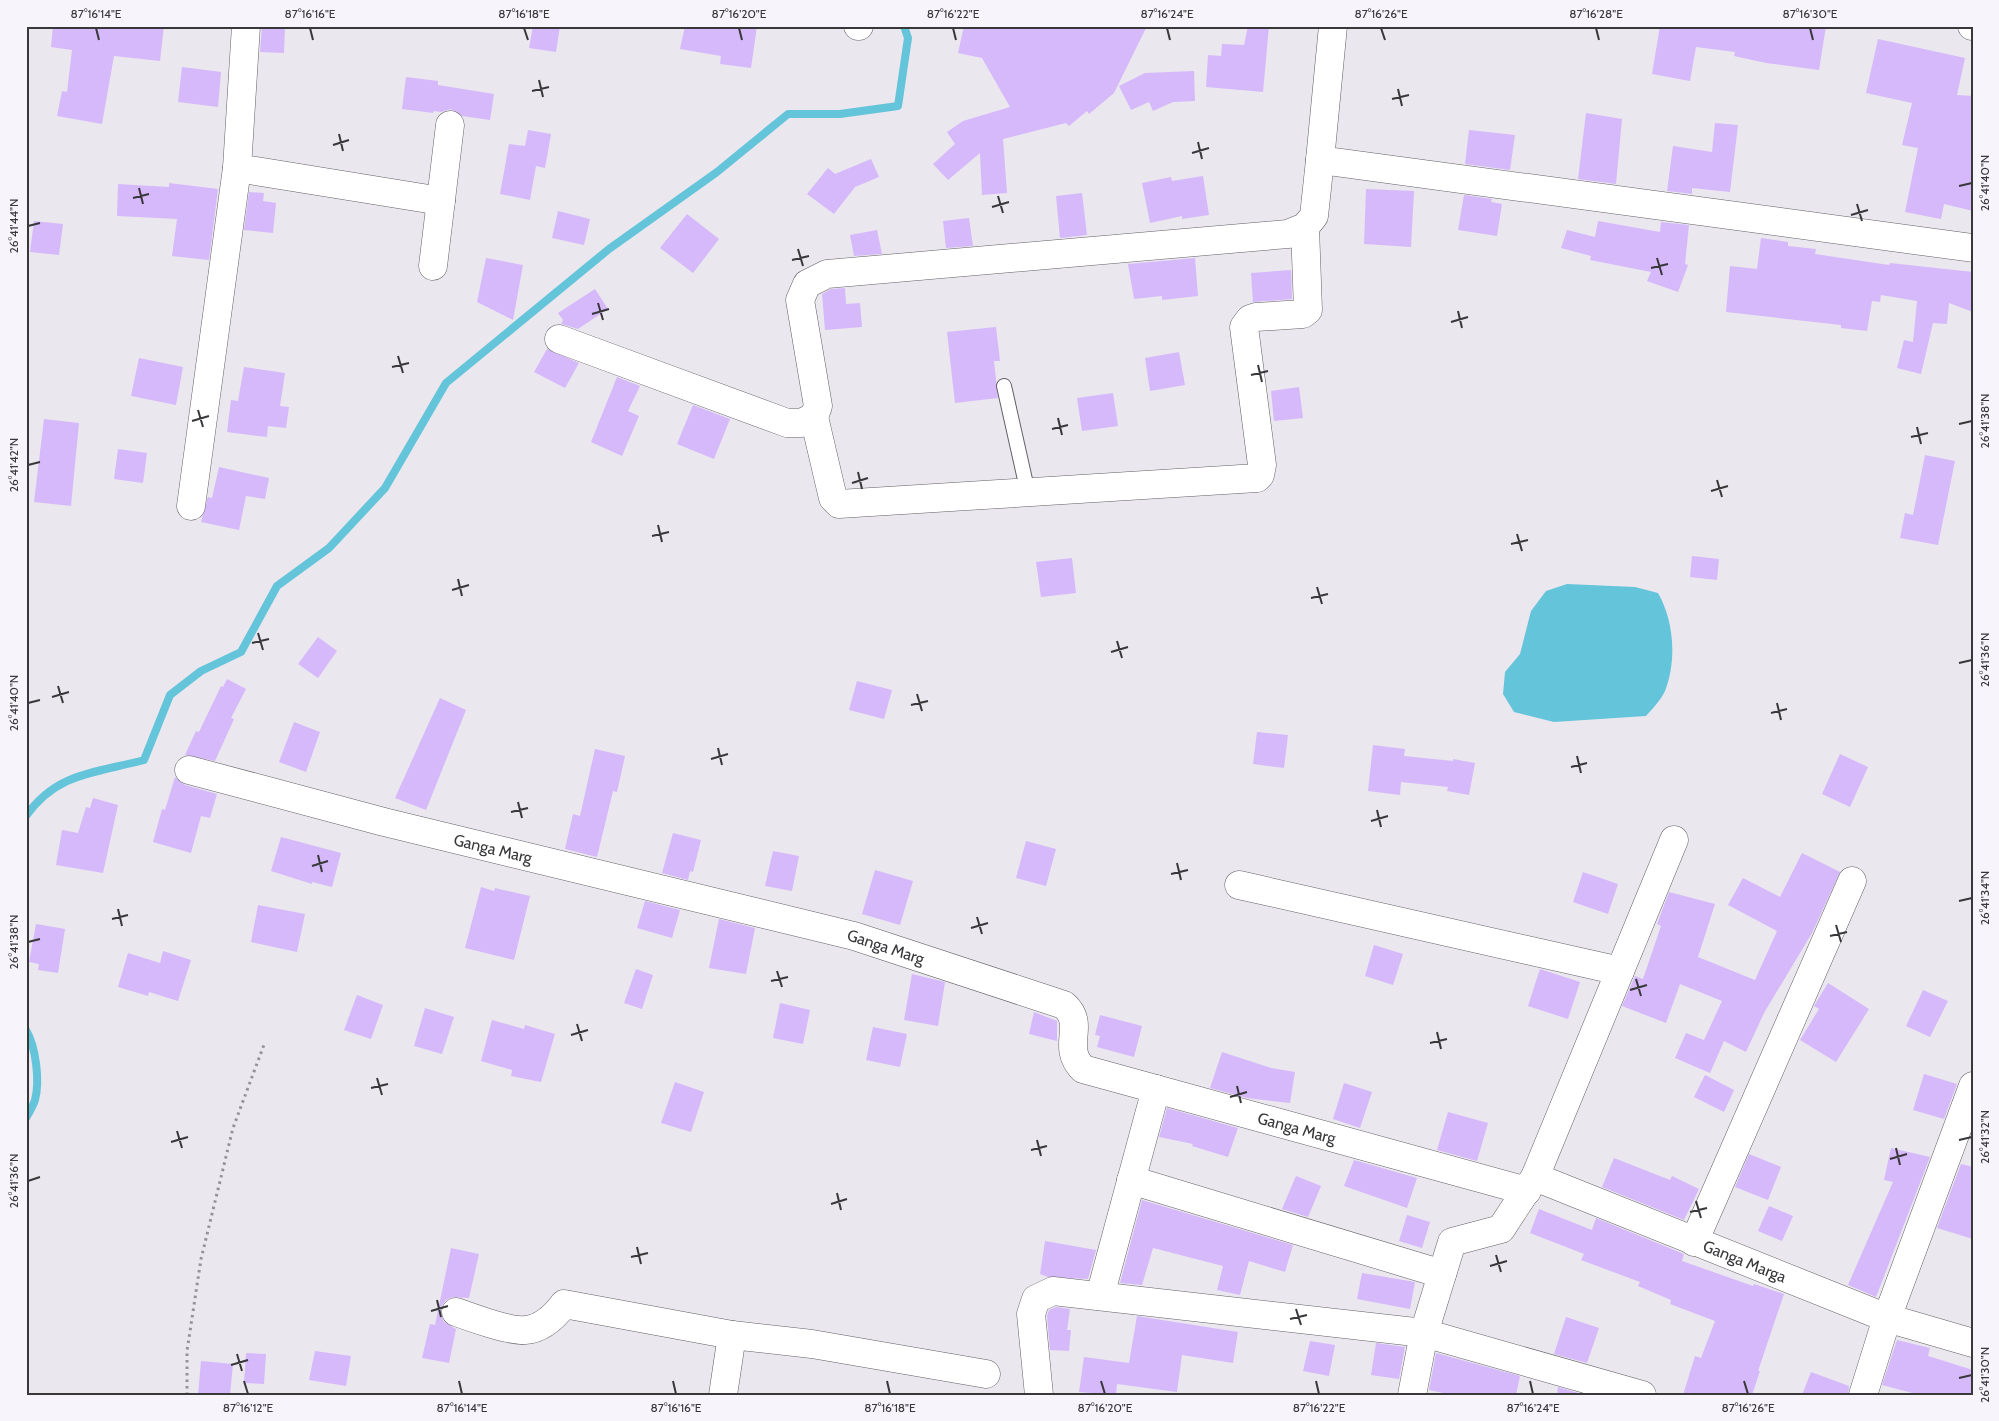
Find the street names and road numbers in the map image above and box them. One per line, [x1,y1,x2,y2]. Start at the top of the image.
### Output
street label: Ganga Marg [452,830,535,867]
street label: Ganga Marg [845,925,928,968]
street label: Ganga Marg [1256,1108,1339,1148]
street label: Ganga Marga [1700,1236,1789,1286]

